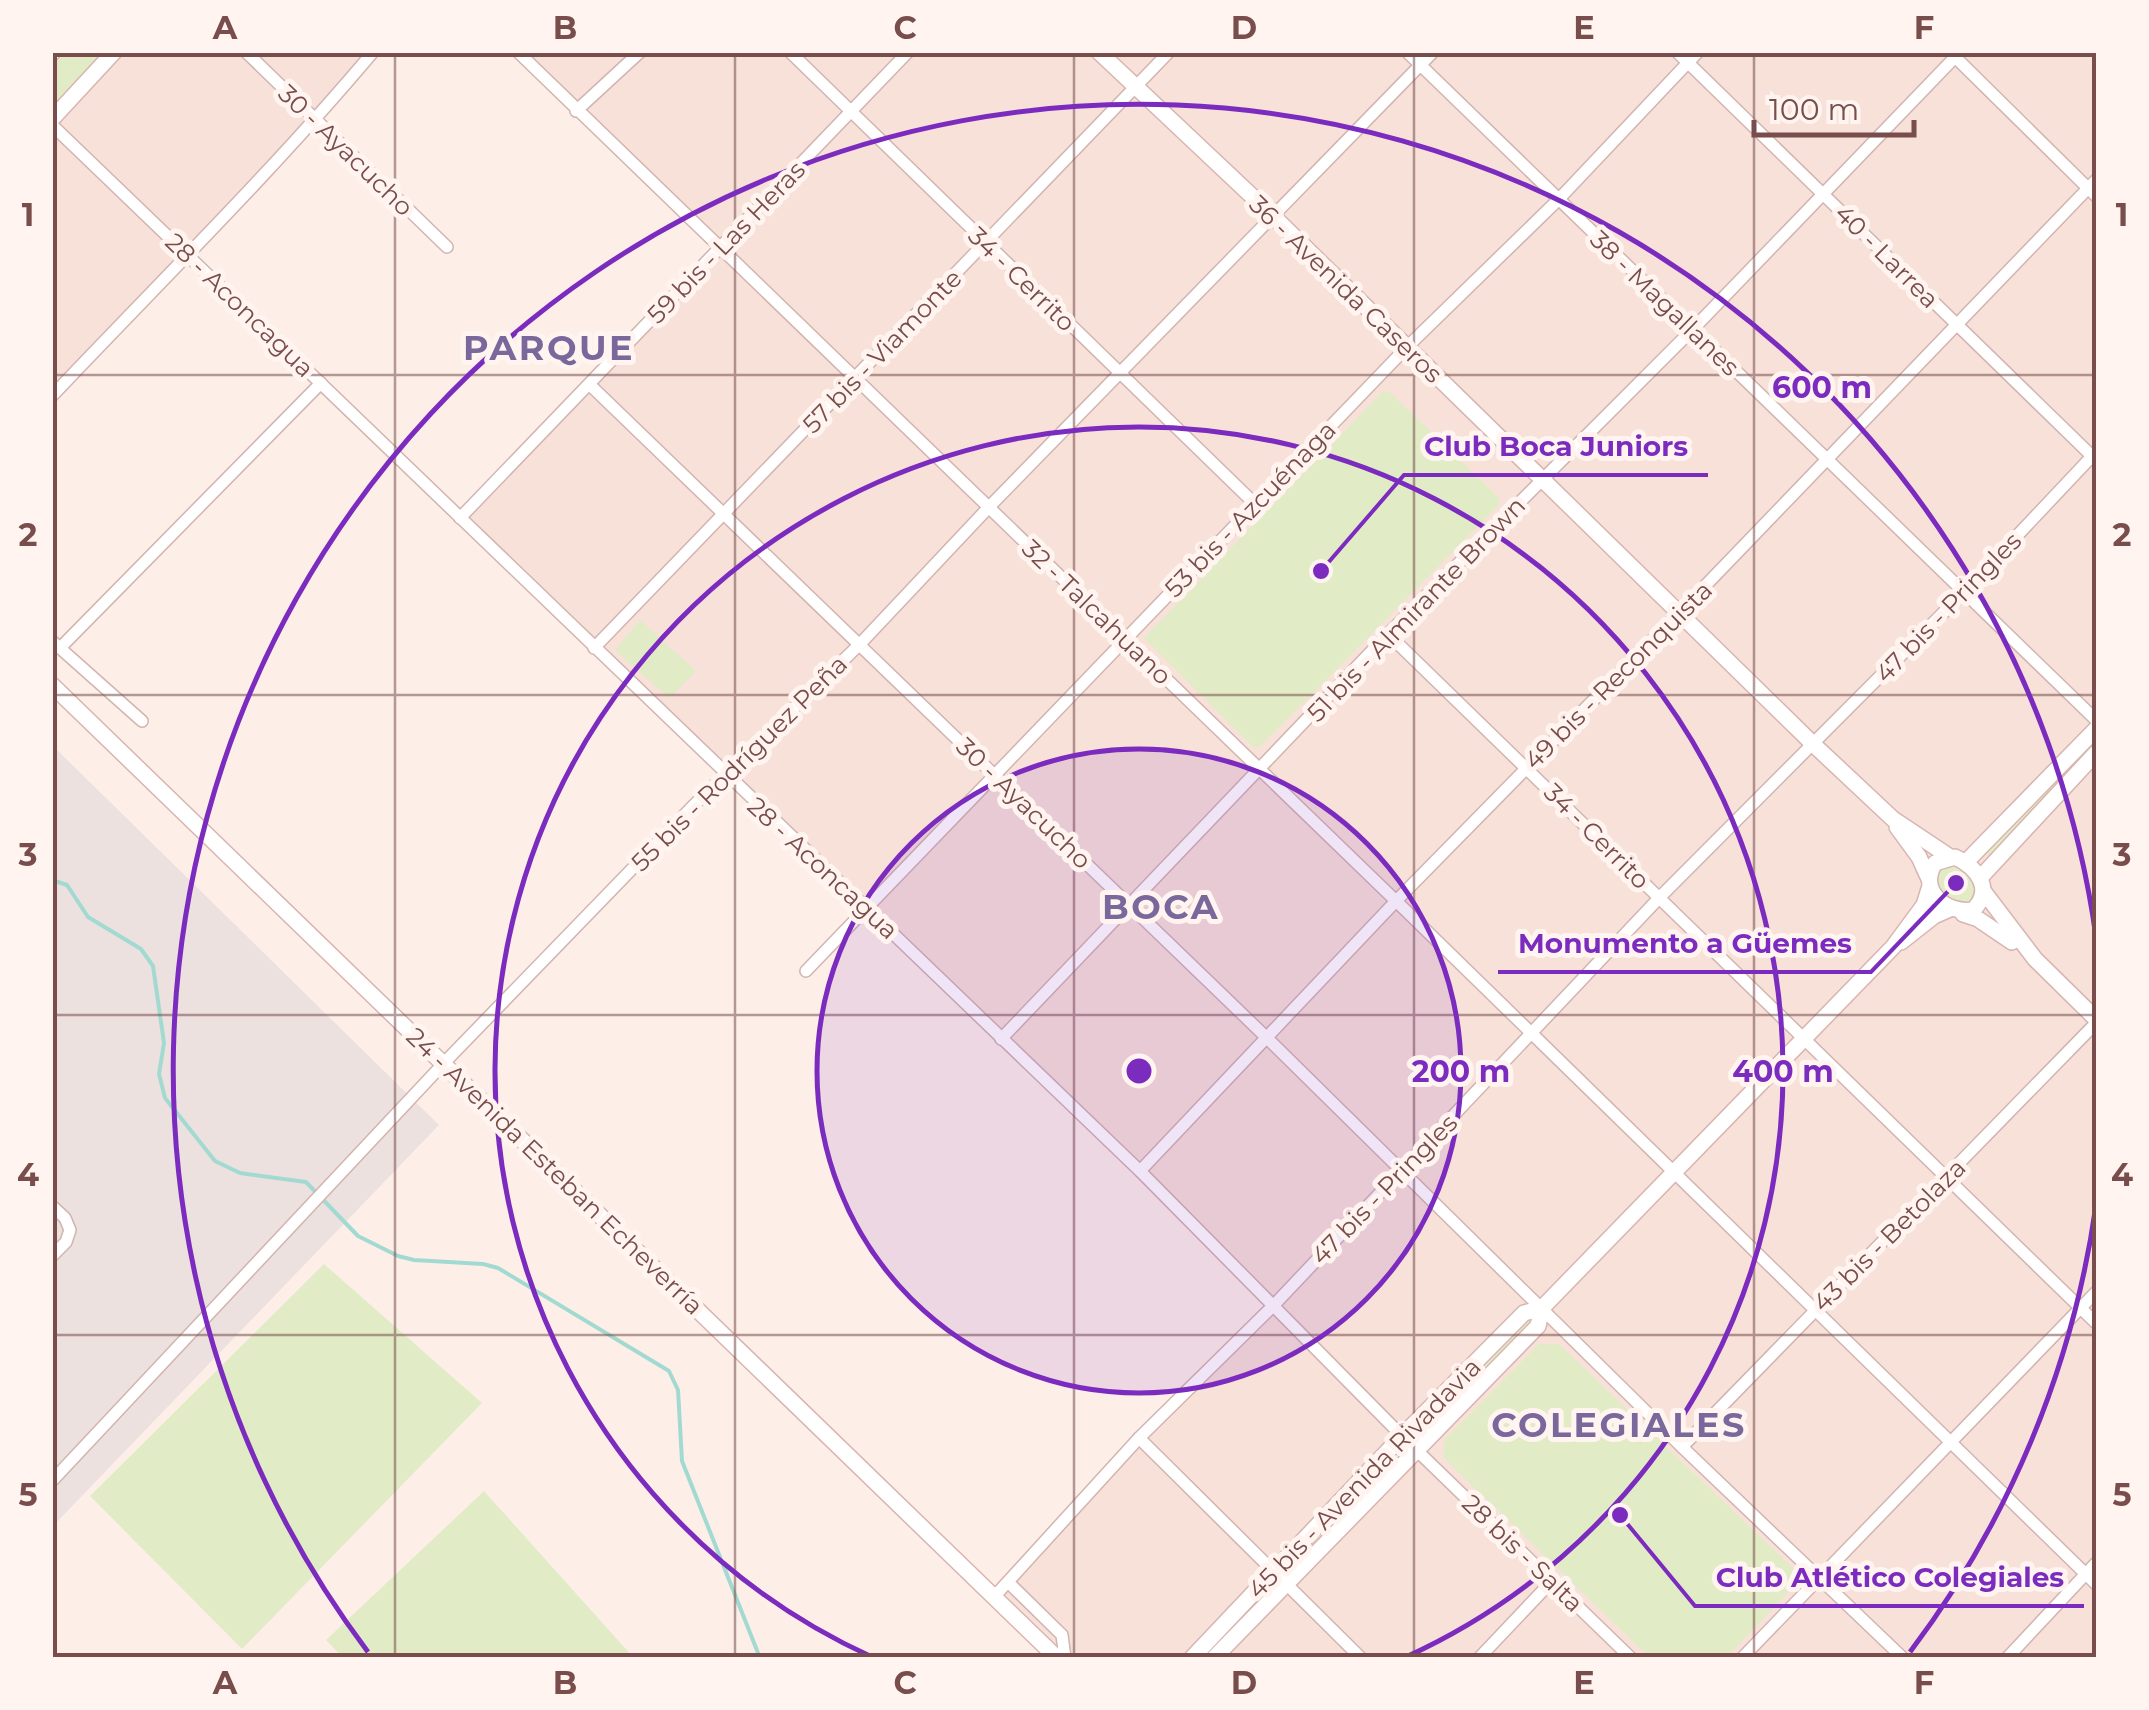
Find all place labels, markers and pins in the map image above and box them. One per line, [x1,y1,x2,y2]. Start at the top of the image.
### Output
callout: Club Boca Juniors [1404,417,1708,475]
callout: Monumento a Güemes [1498,914,1871,972]
centre of rings [1121,1053,1157,1089]
callout: Club Atlético Colegiales [1695,1548,2084,1606]

